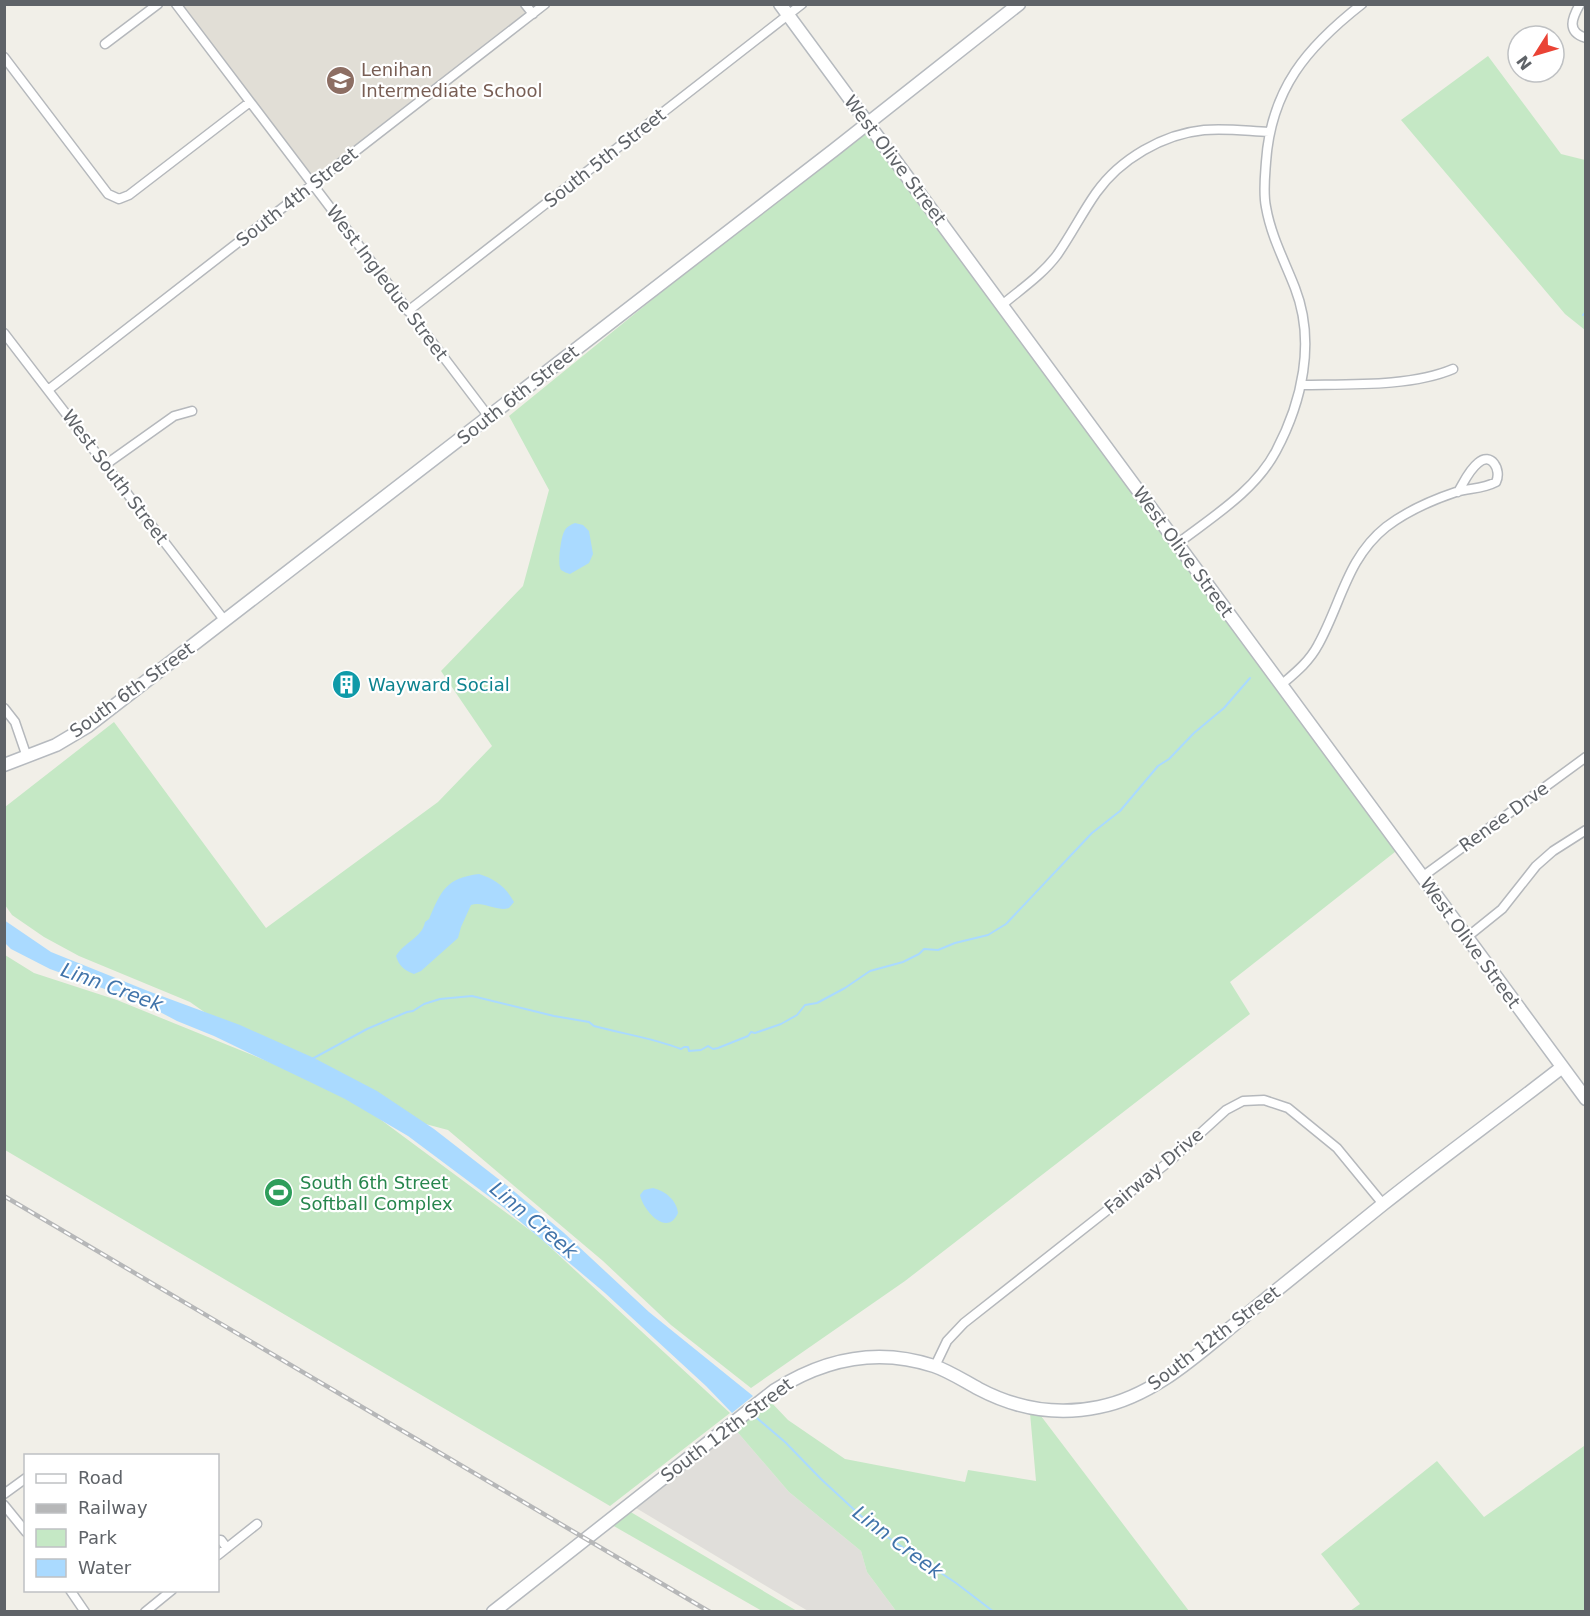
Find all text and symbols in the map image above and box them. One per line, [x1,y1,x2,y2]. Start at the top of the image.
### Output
north arrow [1506,24,1566,84]
text: N [1513,52,1536,74]
place label: Lenihan Intermediate School [361,59,543,101]
school or university icon: Lenihan Intermediate School [324,64,356,96]
street label: West Olive Street [840,91,951,228]
street label: South 5th Street [540,104,670,212]
street label: South 4th Street [232,143,362,251]
street label: West Ingledue Street [322,201,453,364]
street label: South 6th Street [453,341,583,449]
street label: West South Street [58,405,173,548]
street label: West Olive Street [1129,482,1238,621]
street label: South 6th Street [66,637,198,742]
building icon: Wayward Social [331,669,363,701]
place label: Wayward Social [368,674,510,695]
street label: Renee Drve [1455,777,1552,856]
street label: West Olive Street [1416,873,1525,1012]
water label: Linn Creek [58,957,168,1017]
street label: Fairway Drive [1100,1123,1207,1218]
place label: South 6th Street Softball Complex [300,1172,453,1214]
water label: Linn Creek [485,1176,584,1264]
sports icon: South 6th Street Softball Complex [263,1177,295,1209]
street label: South 12th Street [1144,1281,1284,1394]
street label: South 12th Street [657,1373,797,1486]
legend [24,1454,219,1592]
text: Road [78,1467,123,1488]
text: Railway [78,1497,148,1518]
water label: Linn Creek [848,1500,949,1585]
text: Park [78,1527,117,1548]
text: Water [78,1557,132,1578]

